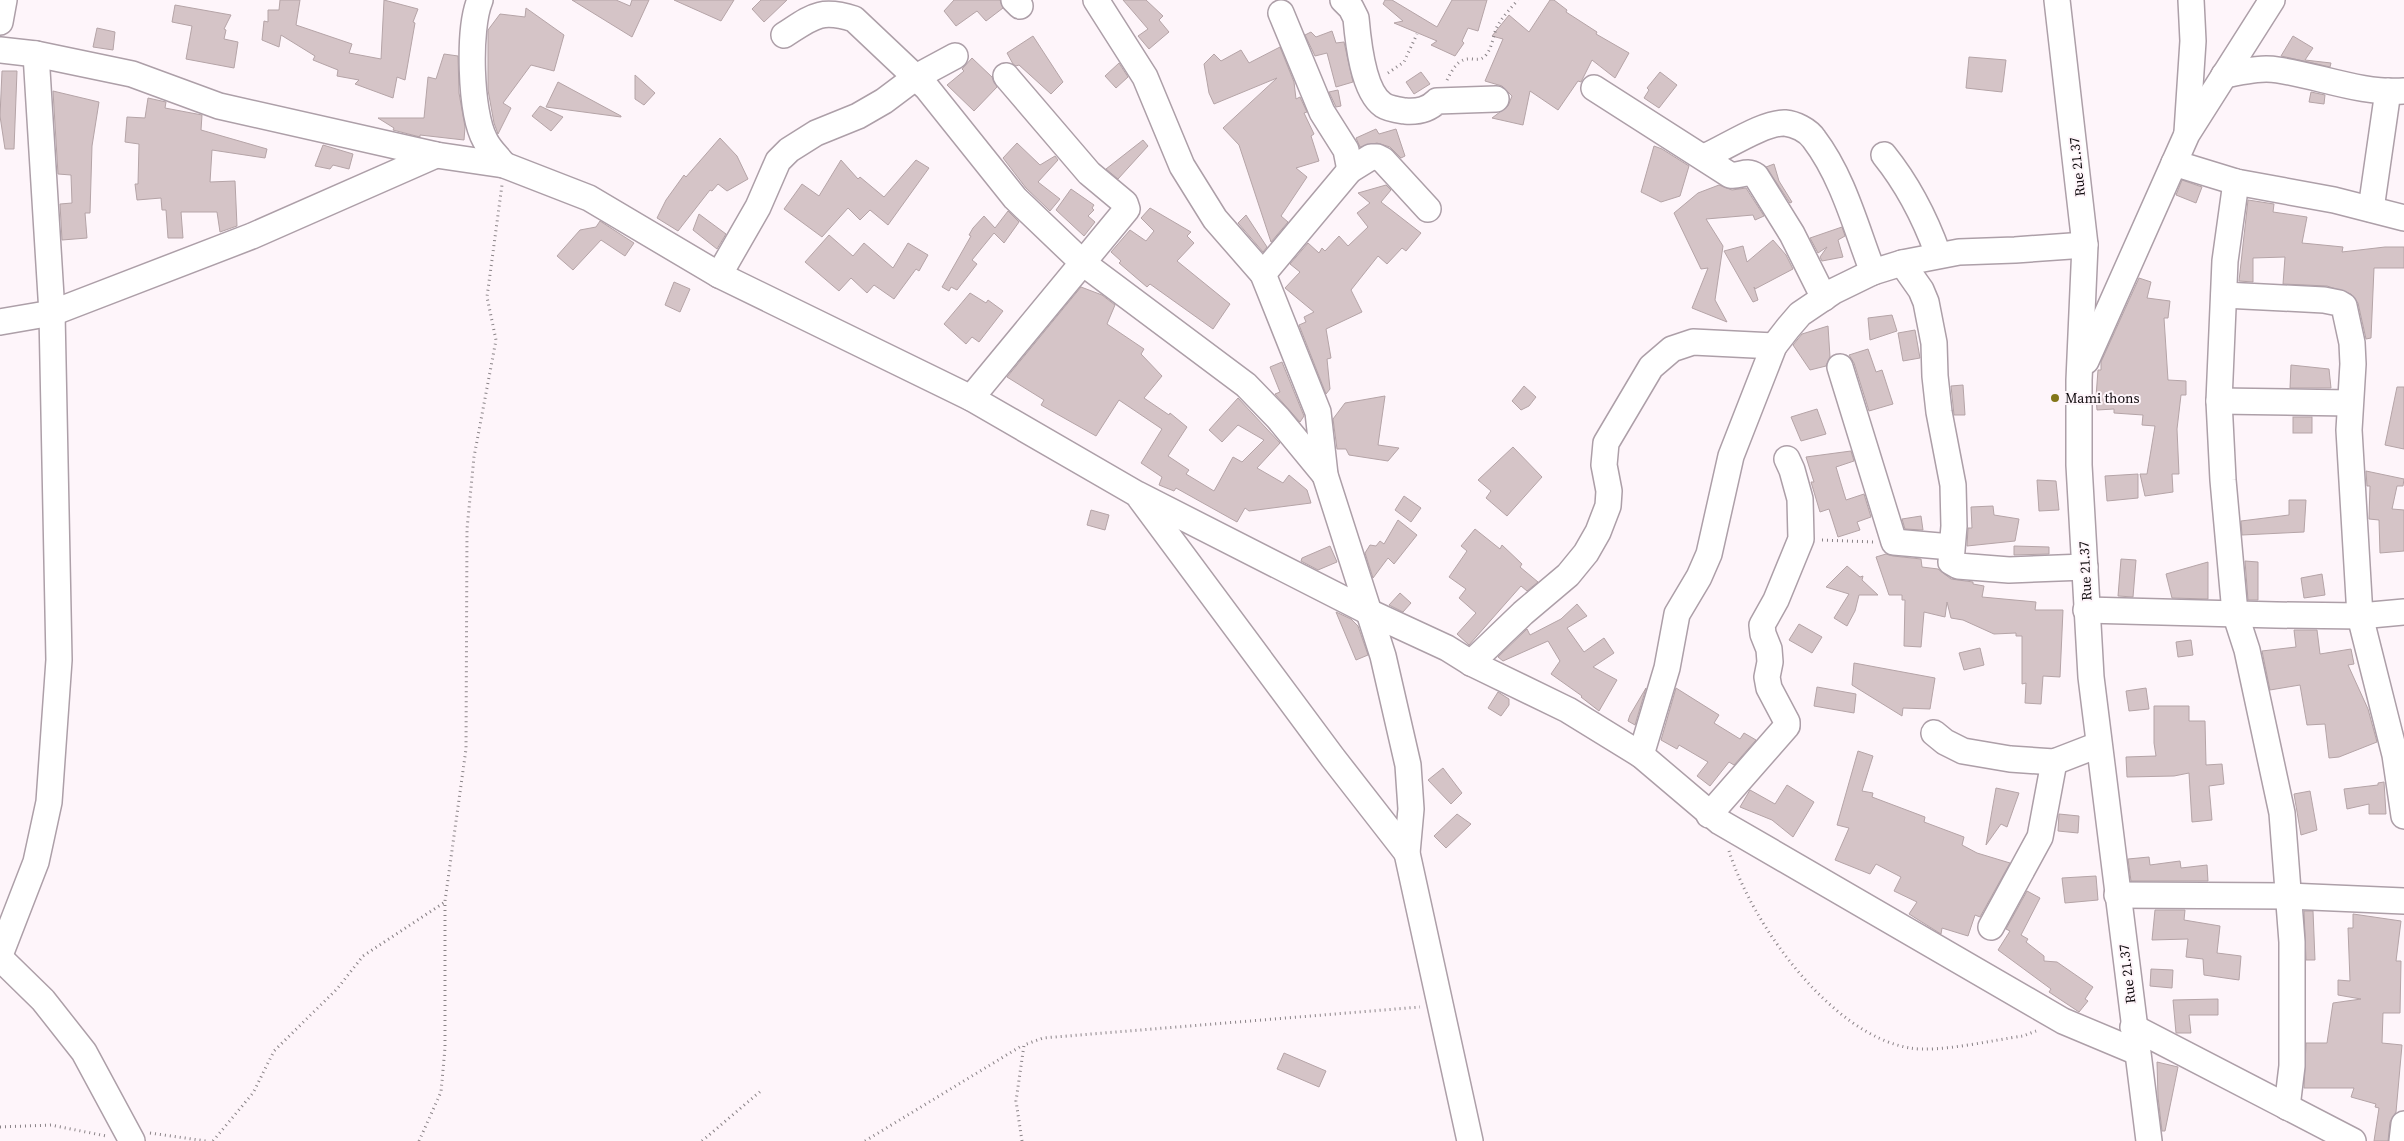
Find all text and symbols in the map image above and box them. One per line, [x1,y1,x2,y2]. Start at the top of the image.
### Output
street label: Rue 21.37 [2064,136,2090,198]
place label: Mami thons [2065,388,2140,408]
marker: Mami thons [2049,392,2061,404]
street label: Rue 21.37 [2073,541,2097,601]
street label: Rue 21.37 [2113,943,2141,1005]

